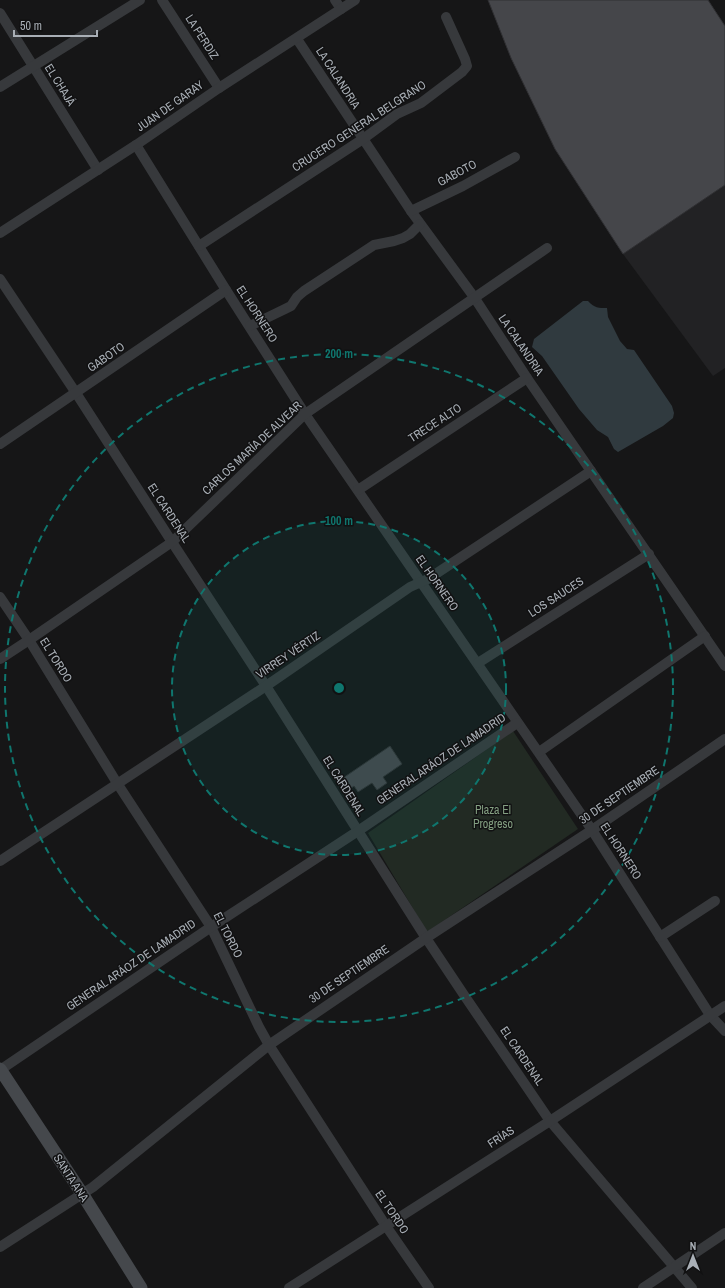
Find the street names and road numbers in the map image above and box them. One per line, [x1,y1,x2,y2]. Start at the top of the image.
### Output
street label: LA PERDIZ [182,12,222,62]
street label: LA CALANDRIA [312,44,364,112]
street label: EL CHAJÁ [41,61,79,109]
street label: CRUCERO GENERAL BELGRANO [289,76,429,175]
street label: JUAN DE GARAY [133,77,207,135]
street label: GABOTO [435,156,480,190]
street label: EL HORNERO [233,283,282,346]
street label: LA CALANDRIA [495,311,548,379]
street label: GABOTO [84,338,128,376]
street label: CARLOS MARÍA DE ALVEAR [199,398,305,498]
street label: TRECE ALTO [405,400,465,446]
street label: EL CARDENAL [144,480,195,546]
street label: EL HORNERO [412,552,462,614]
street label: LOS SAUCES [525,573,587,621]
street label: VIRREY VÉRTIZ [253,628,323,682]
street label: EL TORDO [36,635,76,686]
street label: GENERAL ARÁOZ DE LAMADRID [373,710,509,808]
street label: EL CARDENAL [319,753,369,820]
street label: 30 DE SEPTIEMBRE [576,762,662,828]
street label: EL HORNERO [597,820,646,883]
street label: EL TORDO [210,909,247,961]
street label: GENERAL ARÁOZ DE LAMADRID [63,916,199,1014]
street label: 30 DE SEPTIEMBRE [306,941,392,1007]
street label: EL CARDENAL [496,1023,548,1089]
street label: FRÍAS [484,1122,518,1152]
street label: SANTA ANA [50,1151,93,1205]
street label: EL TORDO [371,1187,413,1237]

